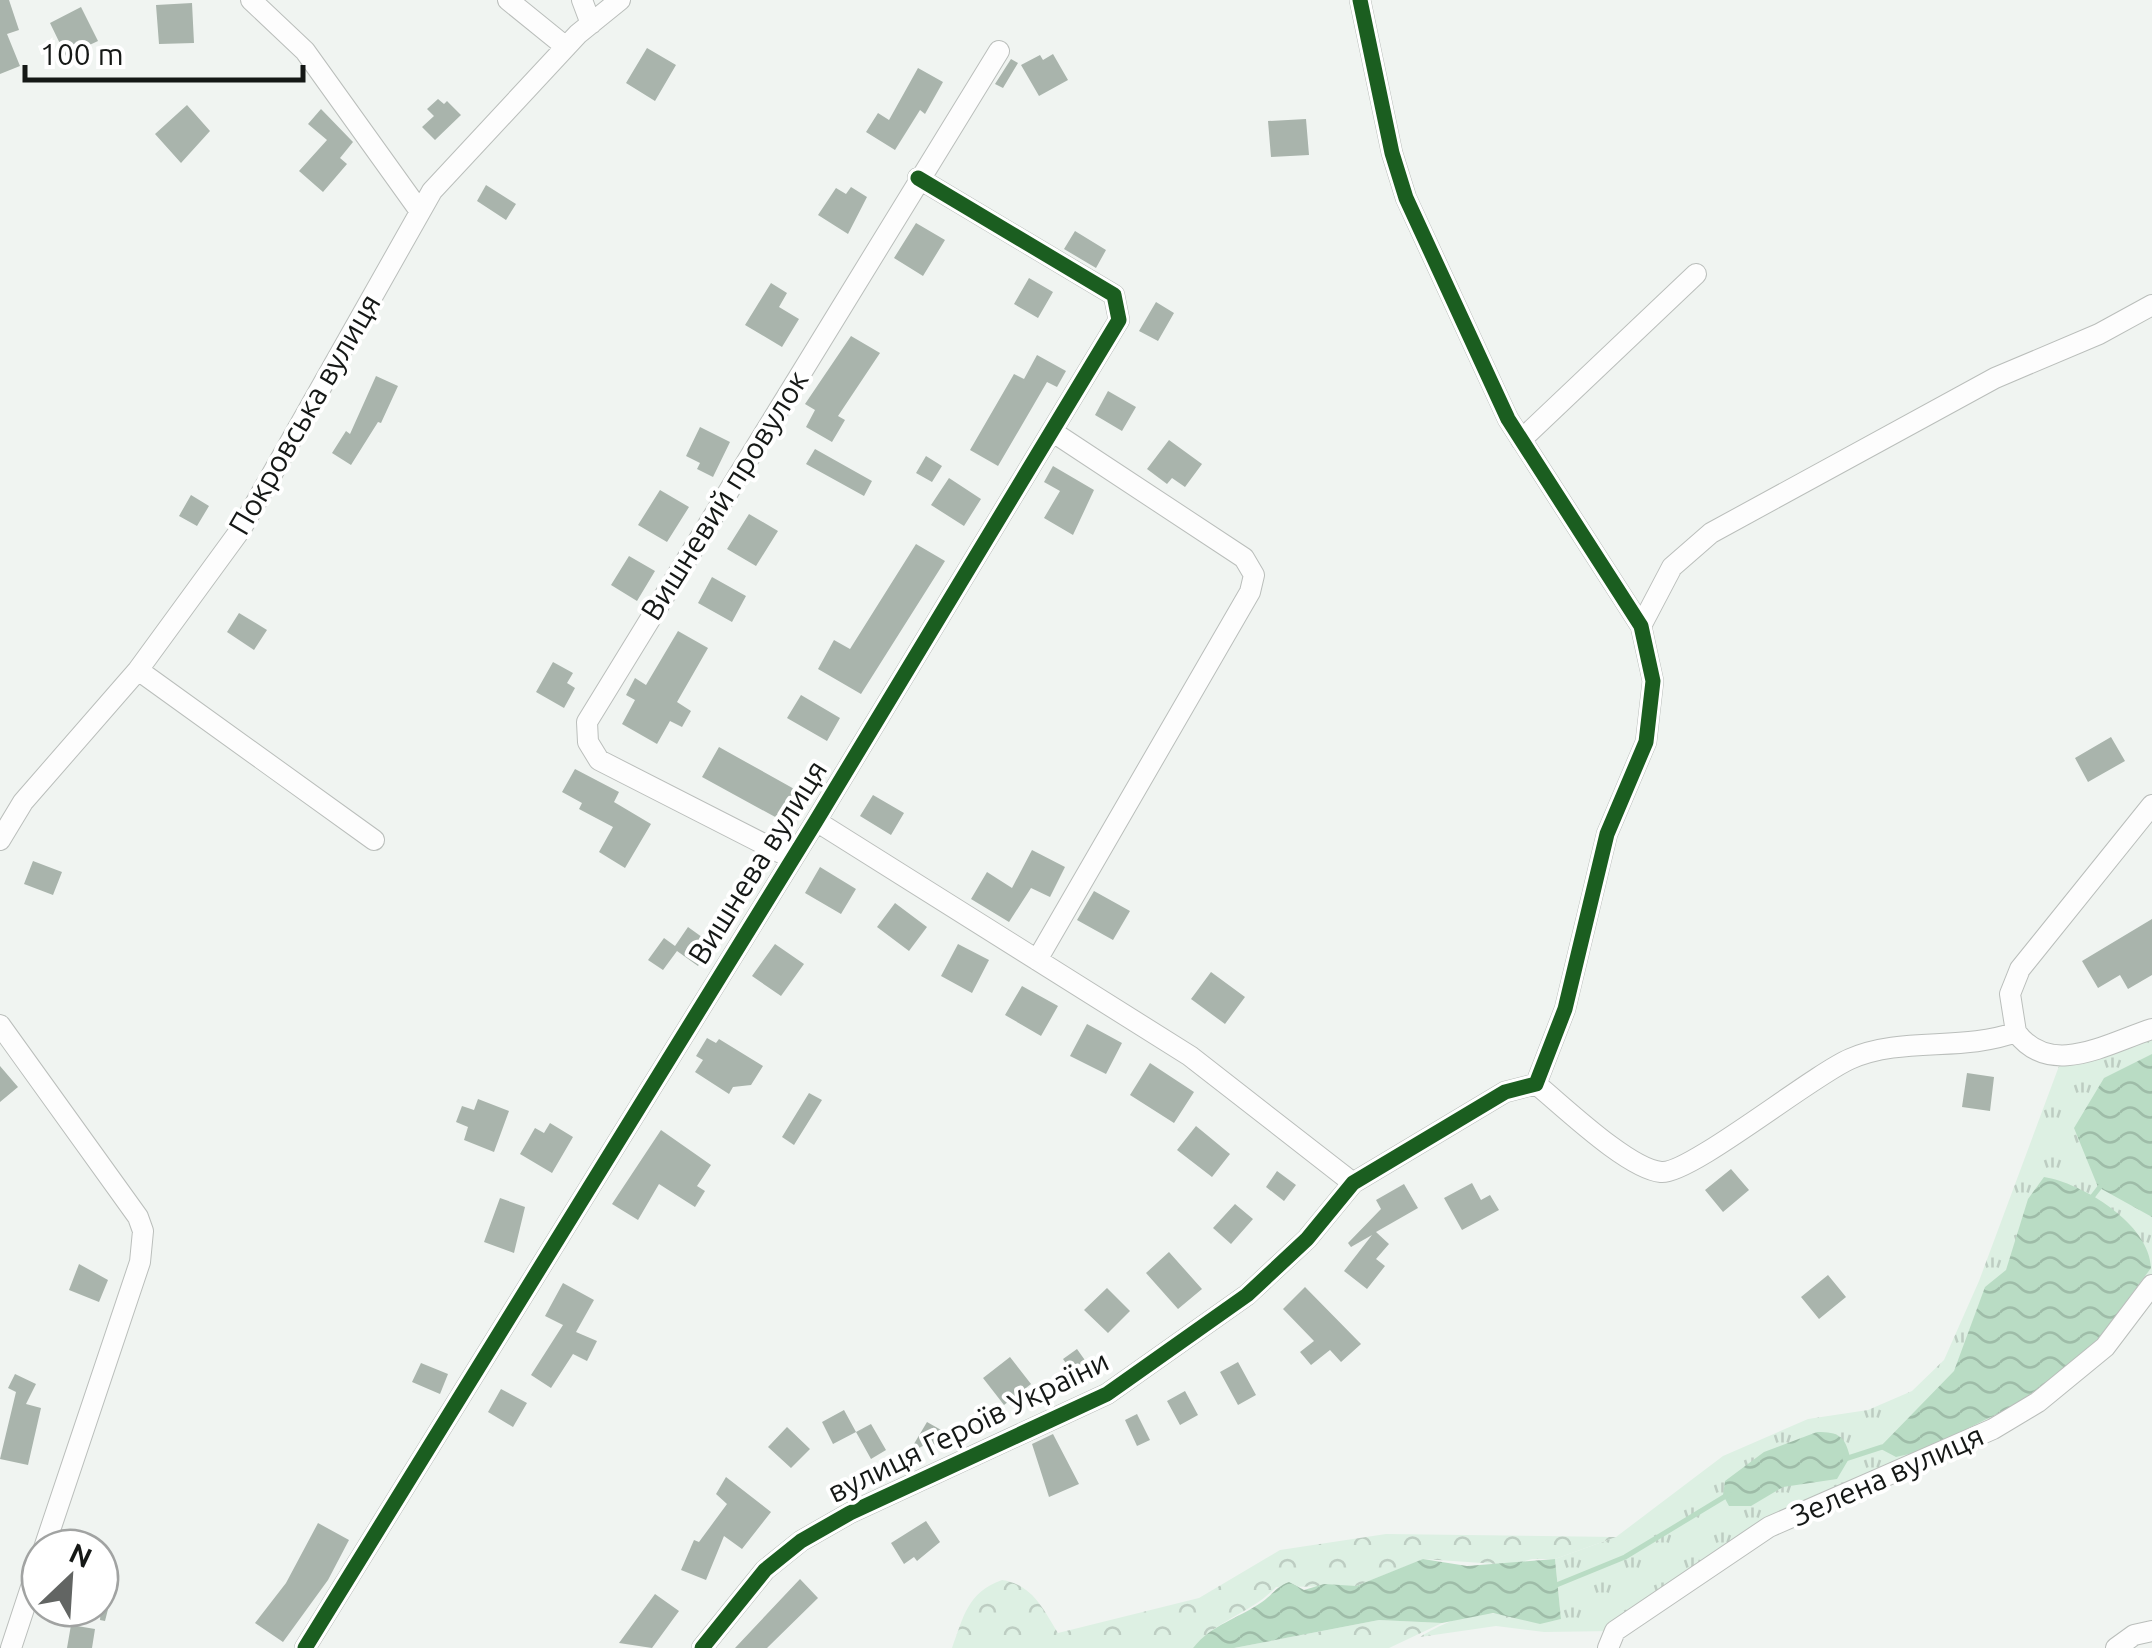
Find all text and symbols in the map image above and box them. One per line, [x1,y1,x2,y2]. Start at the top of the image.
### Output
scale bar [25,20,302,82]
text: 100 m [40,37,124,71]
street label: Покровська вулиця [221,288,387,540]
street label: Вишневий провулок [633,364,815,626]
street label: Вишнева вулиця [681,754,833,970]
street label: вулиця Героїв України [822,1343,1114,1509]
street label: Зелена вулиця [1786,1417,1988,1533]
north arrow [20,1528,120,1628]
text: N [65,1536,97,1573]

